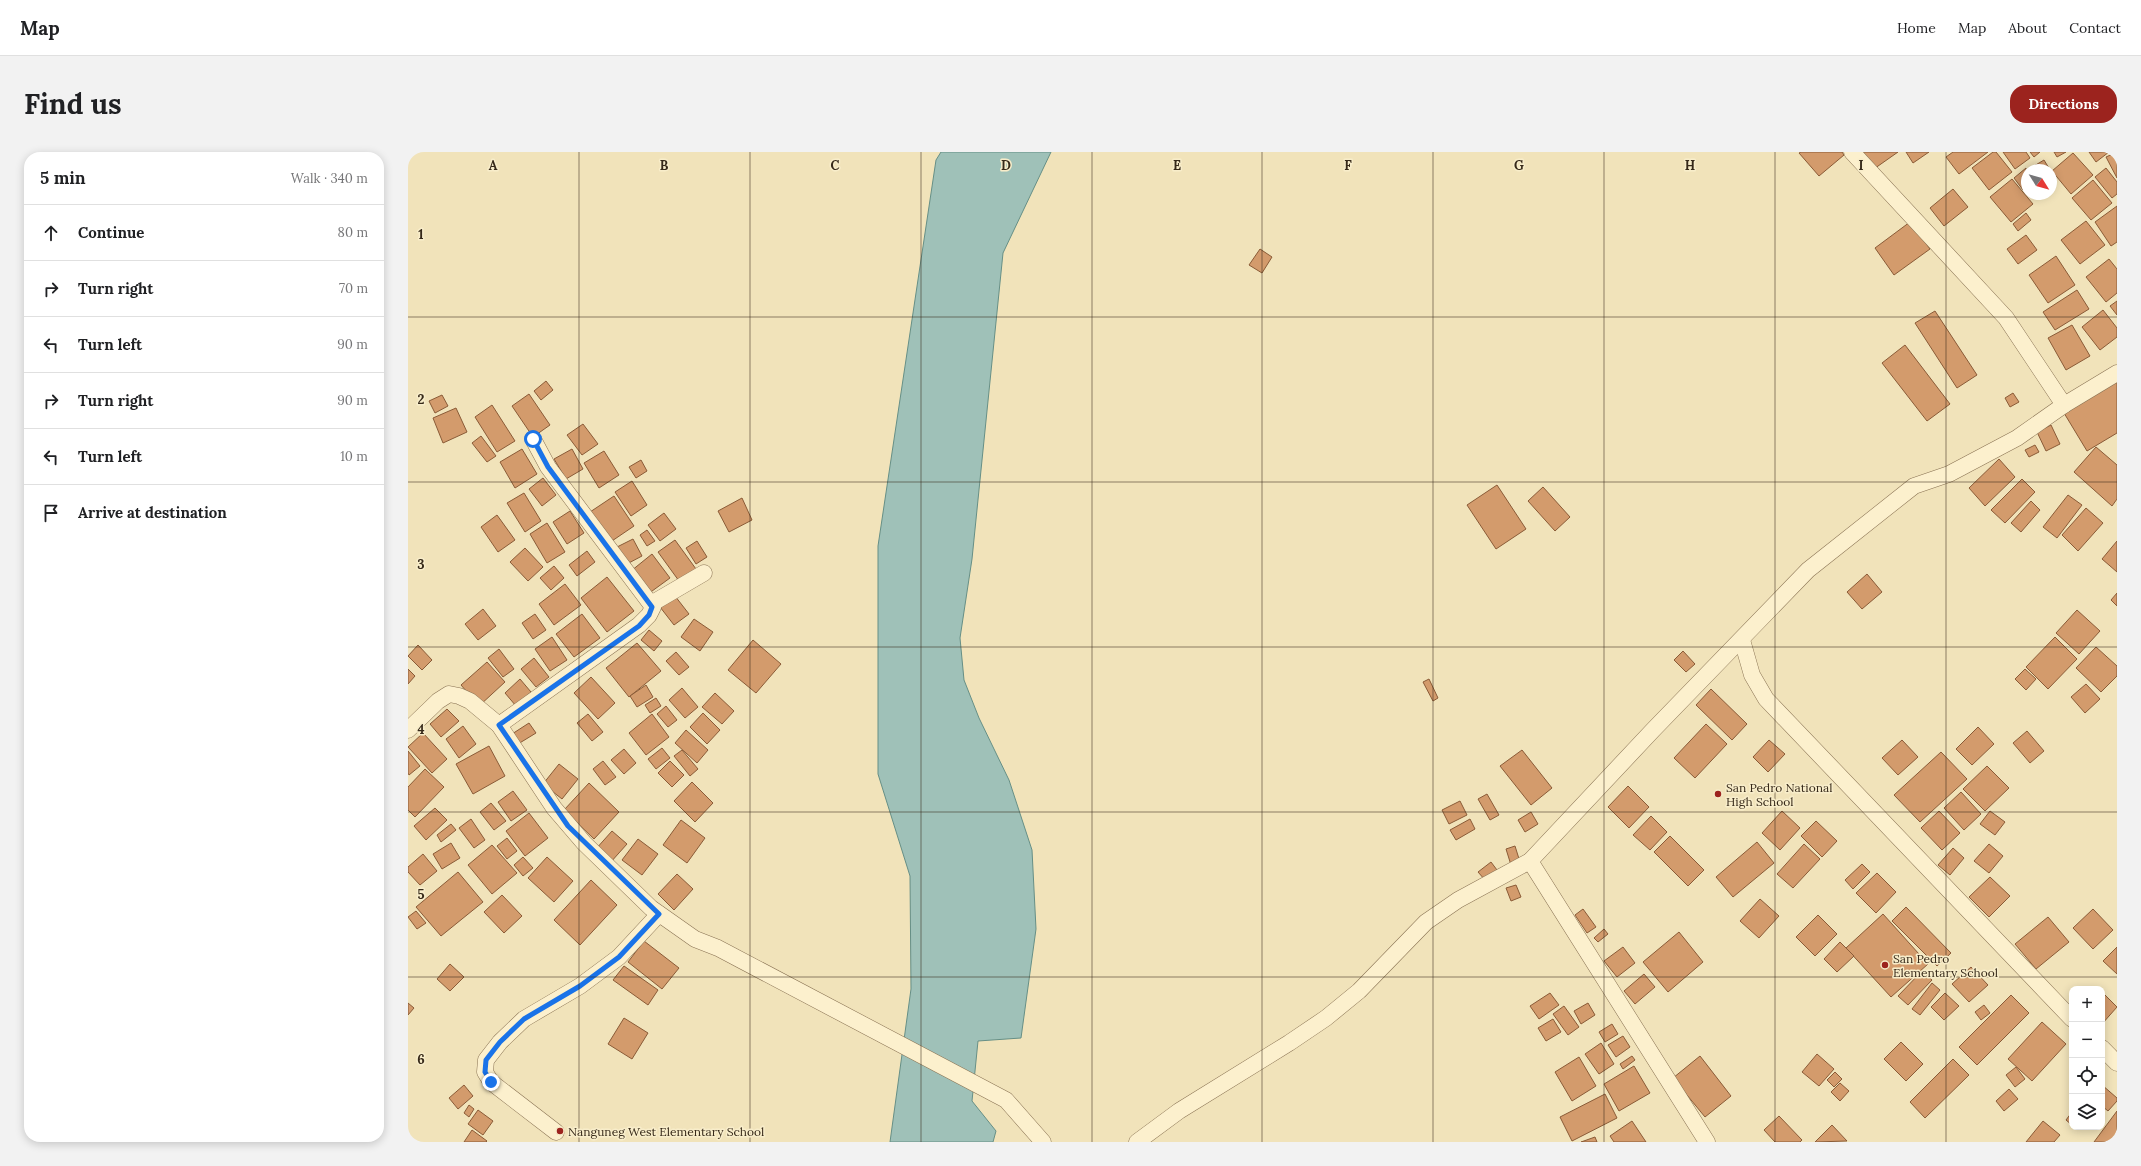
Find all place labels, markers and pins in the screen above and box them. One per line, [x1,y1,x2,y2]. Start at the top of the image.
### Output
place label: San Pedro National High School [1726,780,1832,809]
marker: San Pedro National High School [1713,789,1723,799]
place label: San Pedro Elementary School [1893,951,1998,980]
marker: San Pedro Elementary School [1880,960,1890,970]
place label: Nanguneg West Elementary School [568,1124,764,1139]
marker: Nanguneg West Elementary School [555,1126,565,1136]

